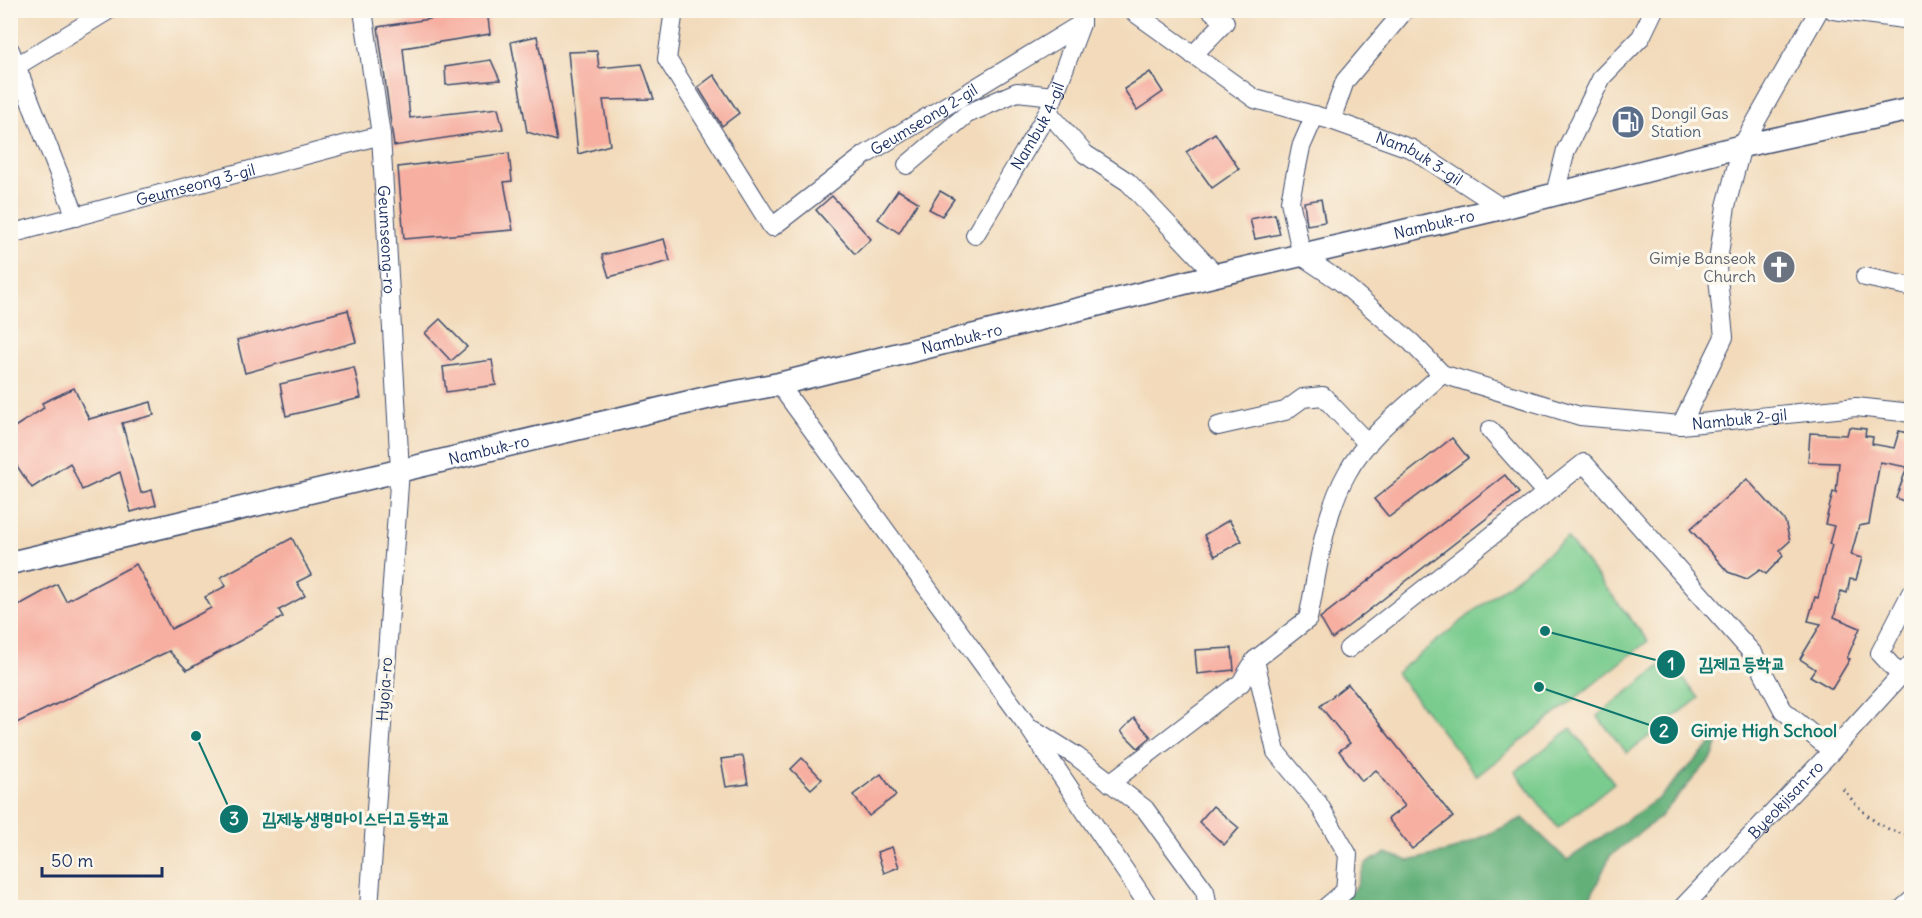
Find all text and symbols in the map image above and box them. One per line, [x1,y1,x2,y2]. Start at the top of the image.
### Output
street label: Geumseong 2-gil [867,79,981,159]
street label: Nambuk 4-gil [1006,79,1068,173]
place label: Dongil Gas Station [1651,103,1728,141]
fuel station icon: Dongil Gas Station [1610,104,1646,140]
street label: Nambuk 3-gil [1373,127,1467,190]
street label: Geumseong 3-gil [134,159,257,210]
street label: Geumseong-ro [374,185,400,294]
street label: Nambuk-ro [1392,205,1476,243]
place label: Gimje Banseok Church [1649,248,1756,286]
church icon: Gimje Banseok Church [1761,249,1797,285]
street label: Nambuk-ro [919,319,1004,358]
street label: Nambuk 2-gil [1691,404,1788,434]
street label: Nambuk-ro [446,430,531,469]
callout: 김제고등학교 [1656,646,1797,682]
text: 1 [1667,652,1675,675]
text: 김제고등학교 [1699,652,1785,675]
street label: Hyoja-ro [372,656,396,722]
callout: Gimje High School [1649,712,1849,748]
text: 2 [1659,719,1669,742]
text: Gimje High School [1691,719,1837,742]
street label: Byeokjisan-ro [1744,756,1827,843]
callout: 김제농생명마이스터고등학교 [219,801,462,837]
text: 3 [229,807,239,830]
text: 김제농생명마이스터고등학교 [262,807,450,830]
scale bar [42,840,162,878]
text: 50 m [51,849,93,872]

